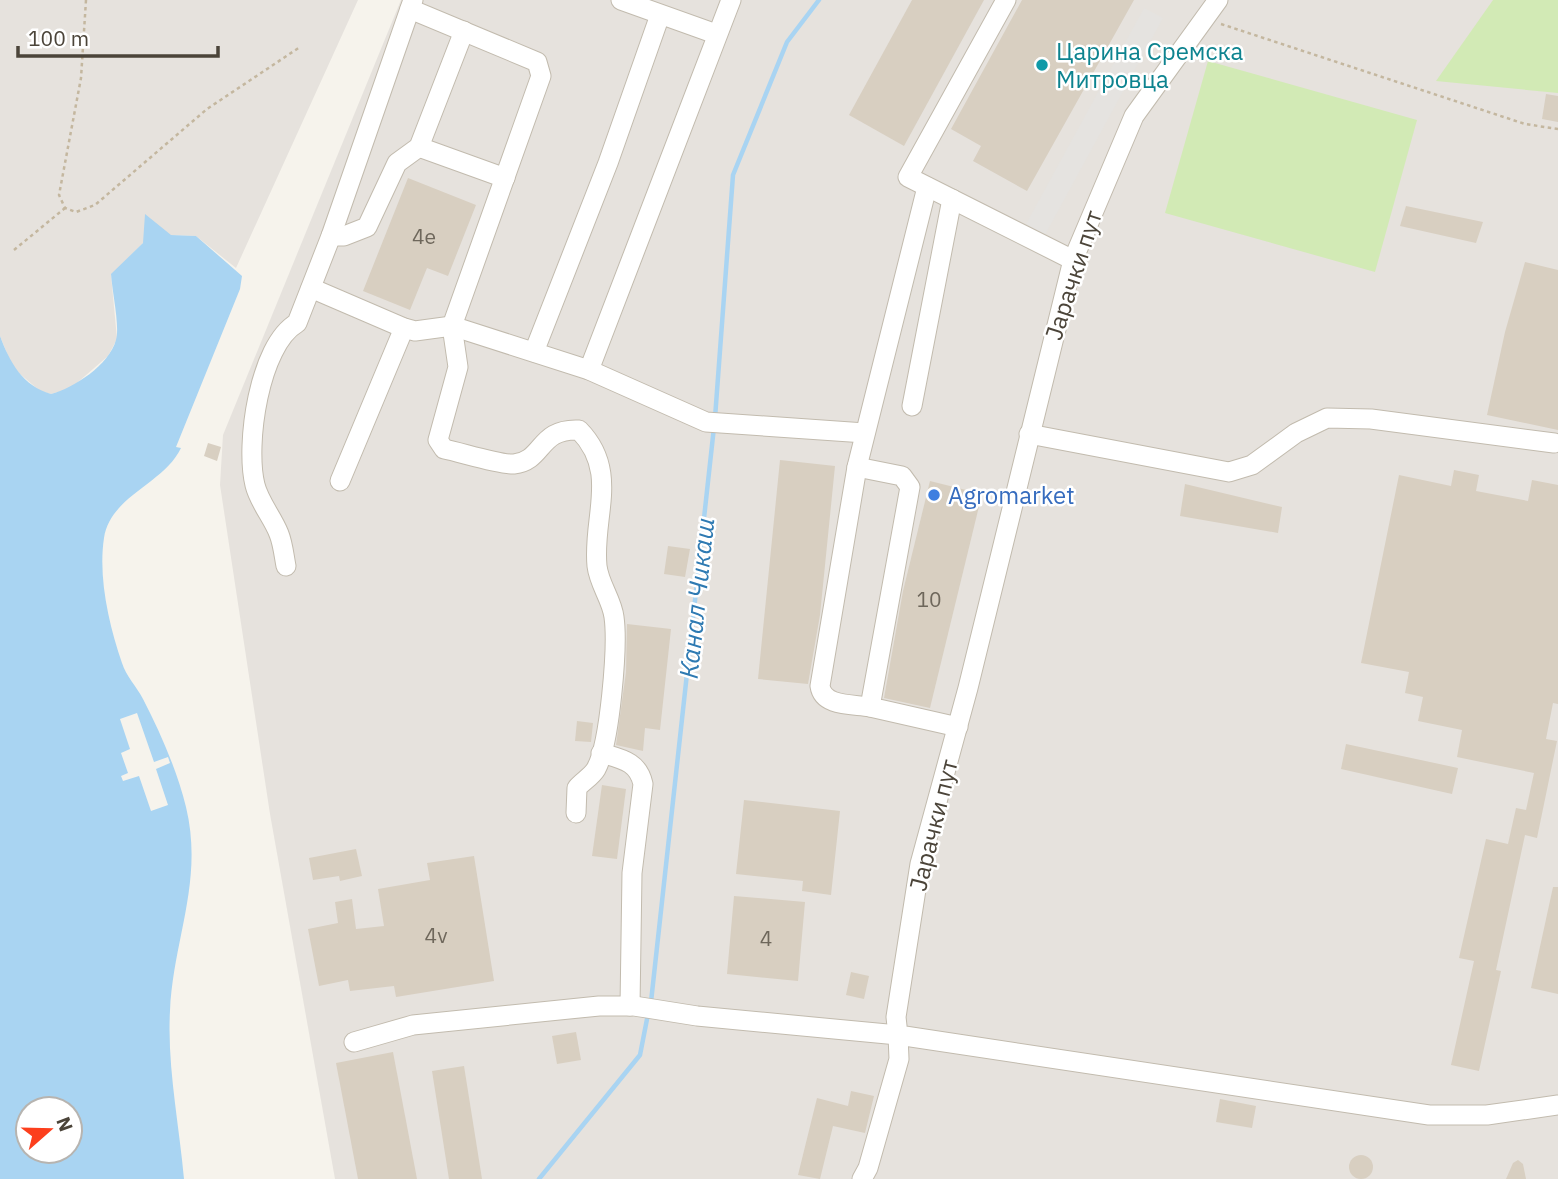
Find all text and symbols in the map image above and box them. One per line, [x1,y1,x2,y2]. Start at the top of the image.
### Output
scale bar [18,14,217,58]
text: 100 m [28,24,89,52]
place label: Царина Сремска Митровца [1056,35,1244,95]
marker: Царина Сремска Митровца [1034,57,1050,73]
street label: Јарачки пут [1037,206,1109,344]
house number: 4e [412,222,436,250]
place label: Agromarket [948,479,1075,511]
marker: Agromarket [926,487,942,503]
water label: Канал Чикаш [671,516,721,680]
house number: 10 [916,585,942,613]
street label: Јарачки пут [901,756,965,894]
house number: 4v [425,921,447,949]
house number: 4 [760,924,772,952]
north arrow [14,1095,84,1165]
text: N [51,1114,79,1135]

